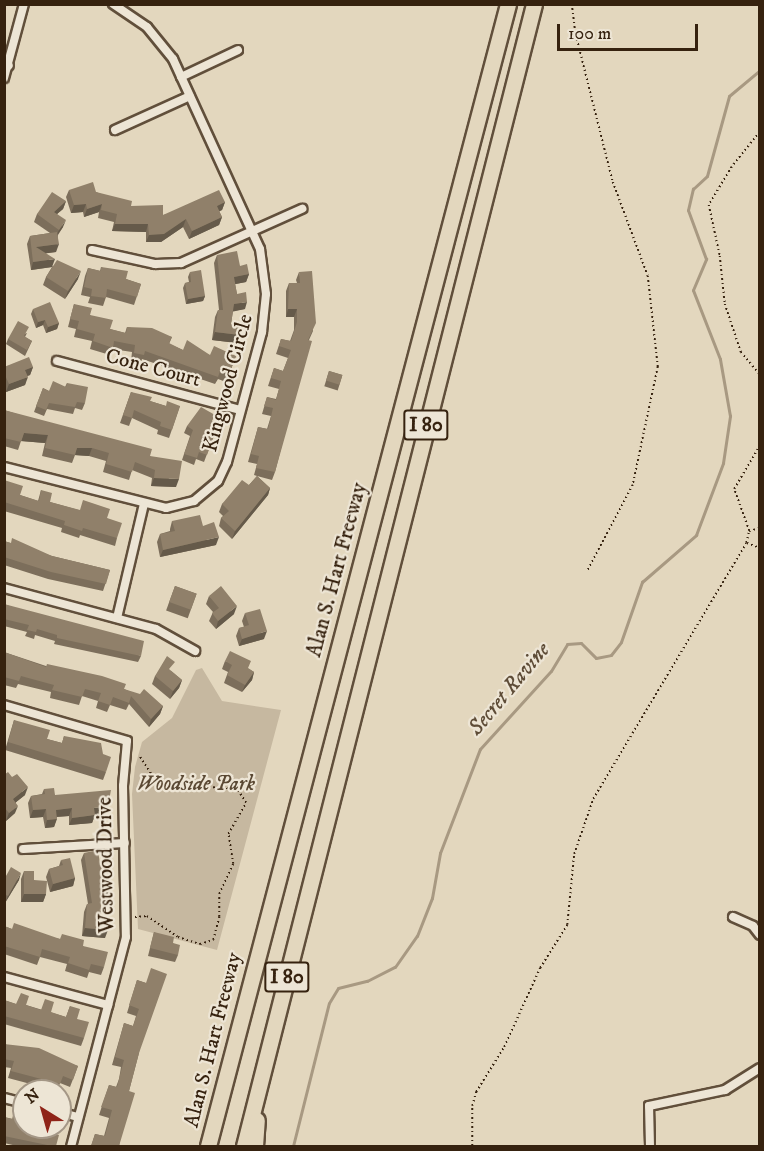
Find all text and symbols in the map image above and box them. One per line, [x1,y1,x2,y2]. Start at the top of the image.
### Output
scale bar [560,12,701,50]
text: 100 m [568,23,611,45]
street label: Kingwood Circle [198,311,258,455]
street label: Cone Court [103,343,203,393]
road number: I 80 [402,408,450,442]
street label: Alan S. Hart Freeway [302,480,372,660]
water label: Secret Ravine [463,637,555,741]
park label: Woodside Park [137,771,255,797]
street label: Westwood Drive [92,797,120,933]
street label: Alan S. Hart Freeway [179,950,247,1130]
road number: I 80 [263,960,311,994]
north arrow [12,1079,72,1139]
text: N [21,1084,44,1108]

